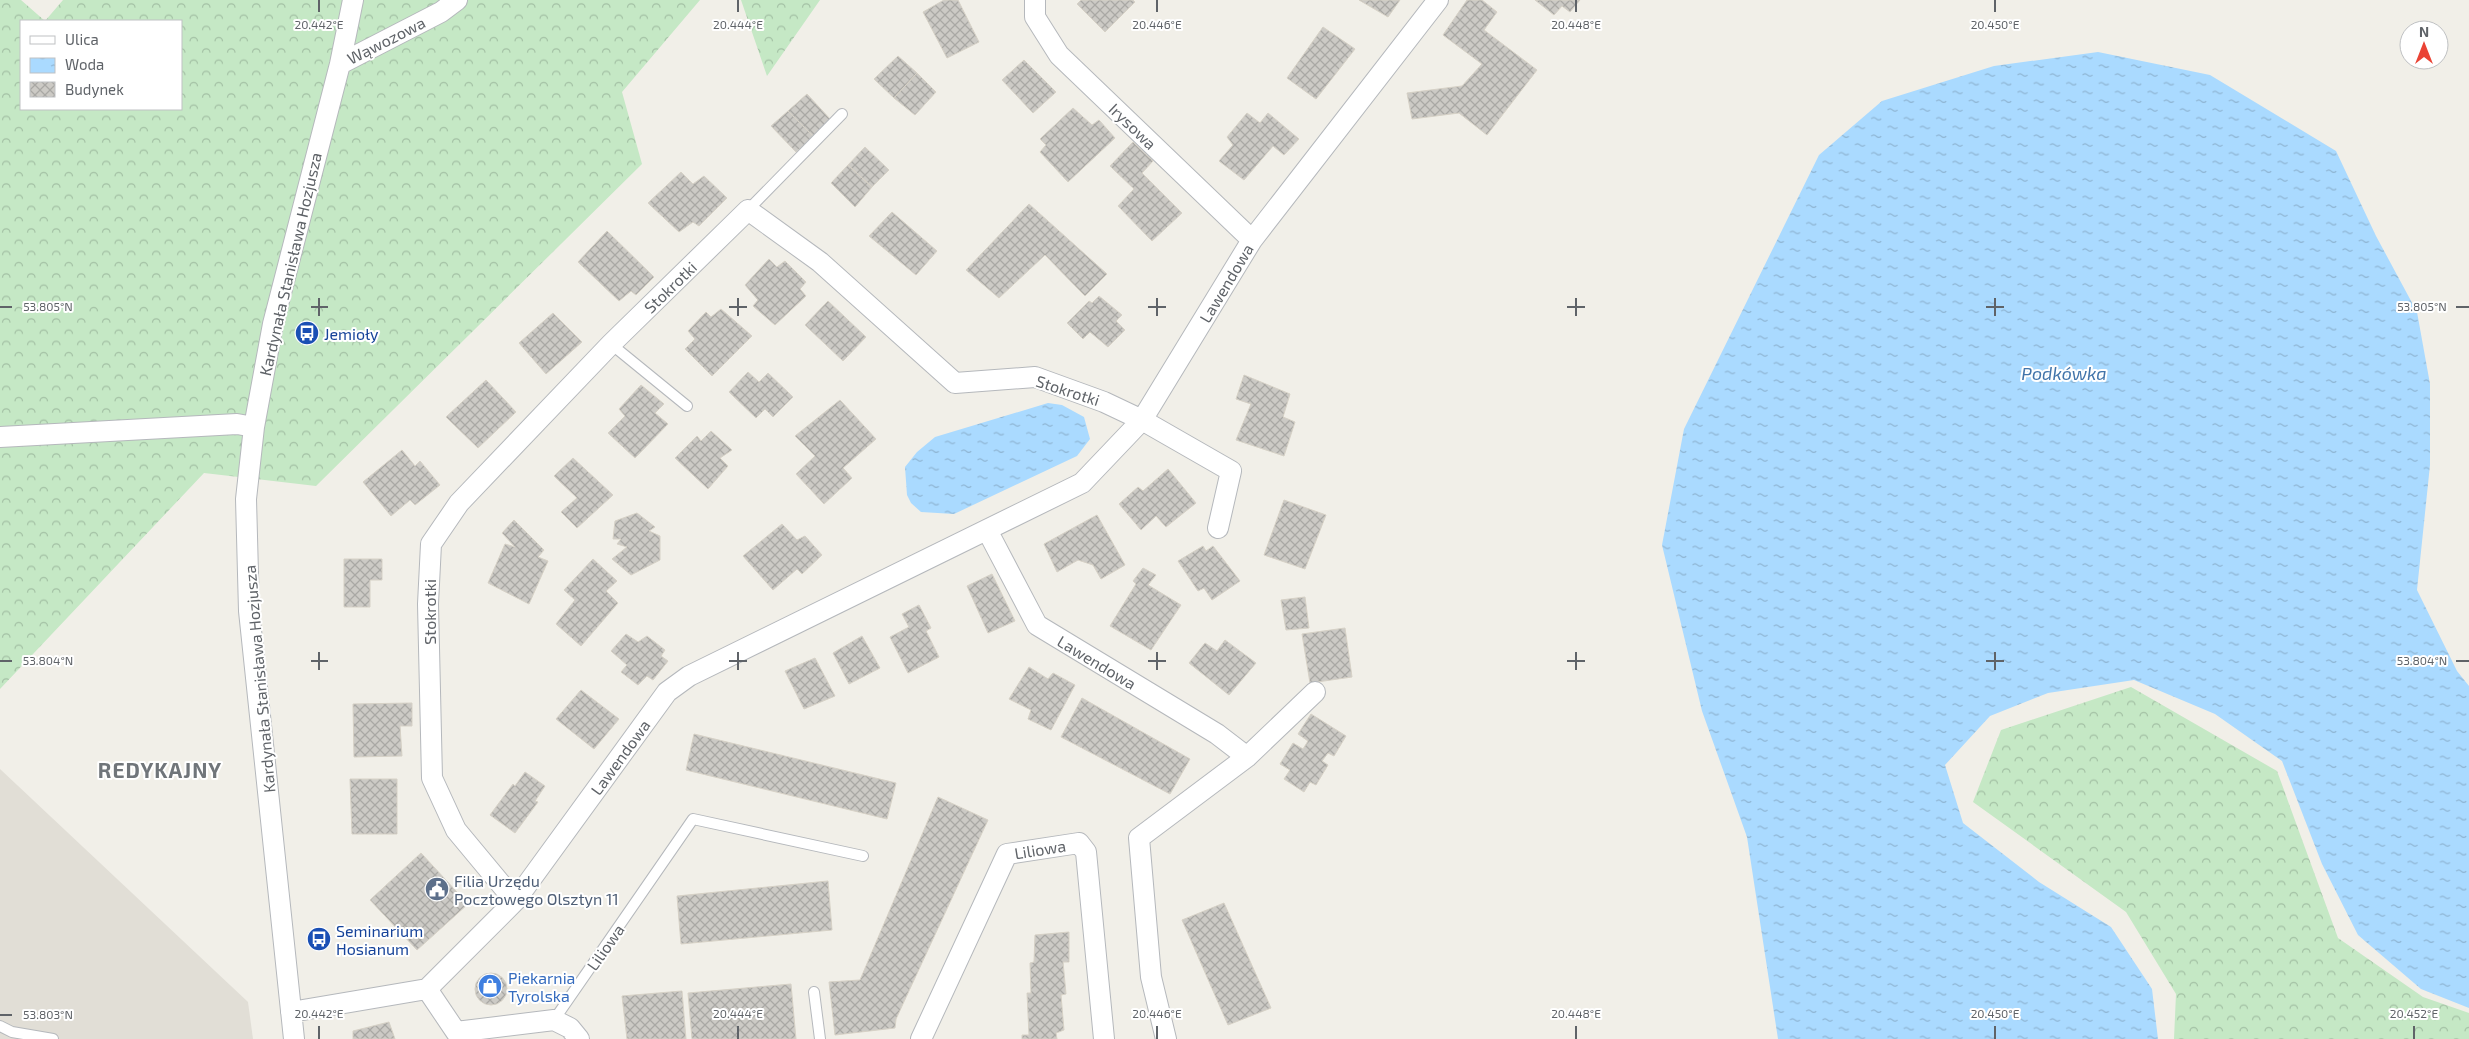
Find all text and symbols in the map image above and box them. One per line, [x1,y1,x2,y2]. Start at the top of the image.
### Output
street label: Wąwozowa [344,12,428,68]
text: 20.442°E [294,17,344,31]
text: 20.444°E [713,17,763,31]
text: 20.446°E [1132,17,1182,31]
text: 20.448°E [1551,17,1601,31]
text: 20.450°E [1971,17,2020,31]
legend [20,20,182,110]
north arrow [2399,20,2449,70]
text: N [2419,23,2429,40]
text: Ulica [65,30,99,48]
text: Woda [65,55,104,73]
text: Budynek [65,80,124,98]
street label: Irysowa [1105,99,1161,153]
street label: Kardynała Stanisława Hozjusza [255,150,326,378]
street label: Lawendowa [1195,240,1257,326]
street label: Stokrotki [640,257,700,317]
text: 53.805°N [23,299,73,313]
text: 53.805°N [2397,299,2447,313]
bus stop icon: Jemioły [294,320,320,346]
place label: Jemioły [324,324,379,343]
water label: Podkówka [2021,362,2107,384]
street label: Stokrotki [1034,371,1102,409]
street label: Kardynała Stanisława Hozjusza [240,564,279,794]
street label: Stokrotki [420,579,439,645]
street label: Lawendowa [1054,631,1140,693]
text: 53.804°N [23,653,73,667]
text: 53.804°N [2397,653,2447,667]
street label: Lawendowa [586,716,654,798]
district label: REDYKAJNY [98,757,222,782]
street label: Liliowa [1013,836,1067,862]
place label: Filia Urzędu Pocztowego Olsztyn 11 [454,871,619,908]
public building icon: Filia Urzędu Pocztowego Olsztyn 11 [424,876,450,902]
street label: Liliowa [582,920,628,974]
place label: Seminarium Hosianum [336,921,423,958]
bus stop icon: Seminarium Hosianum [306,926,332,952]
place label: Piekarnia Tyrolska [508,968,575,1005]
shop icon: Piekarnia Tyrolska [477,973,503,999]
text: 20.442°E [294,1006,344,1020]
text: 20.444°E [713,1006,763,1020]
text: 20.446°E [1132,1006,1182,1020]
text: 20.448°E [1551,1006,1601,1020]
text: 20.450°E [1971,1006,2020,1020]
text: 20.452°E [2390,1006,2438,1020]
text: 53.803°N [23,1007,73,1021]

